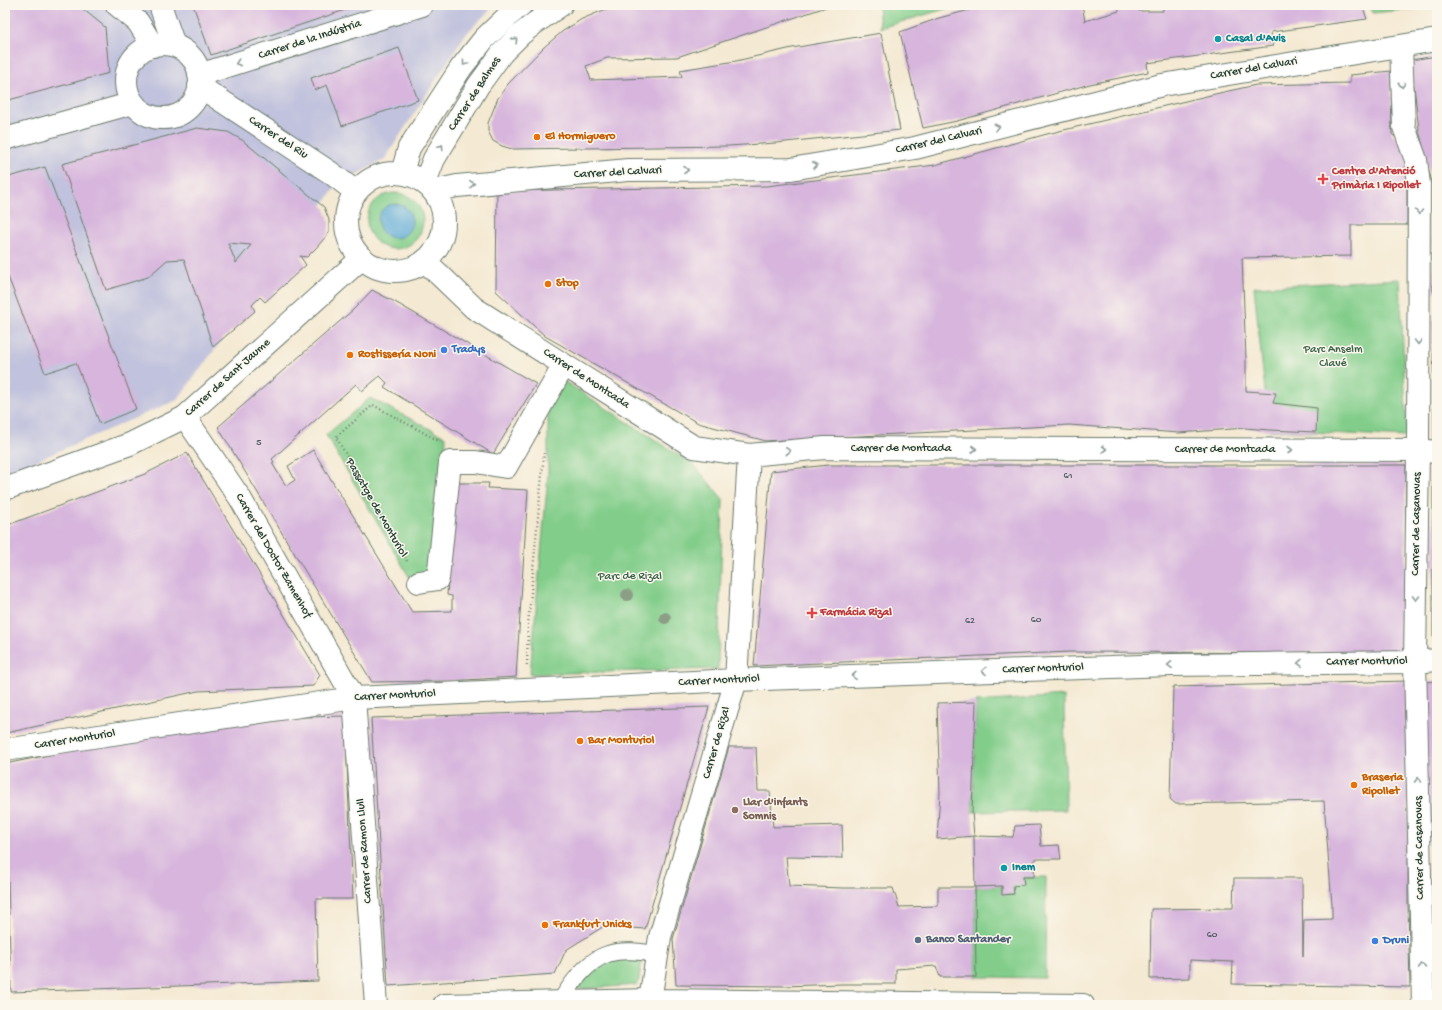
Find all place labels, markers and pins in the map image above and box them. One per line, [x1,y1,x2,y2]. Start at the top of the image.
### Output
place label: Casal d'Avis [1225,32,1286,46]
marker: Casal d'Avis [1213,34,1223,44]
place label: El Hormiguero [544,130,616,144]
marker: El Hormiguero [532,132,542,142]
place label: Centre d'Atenció Primària I Ripollet [1331,165,1421,193]
marker: Centre d'Atenció Primària I Ripollet [1317,173,1329,185]
place label: Stop [556,277,579,291]
marker: Stop [543,279,553,289]
place label: Tradys [451,343,485,357]
marker: Tradys [439,345,449,355]
place label: Rostissería Noni [357,348,437,362]
marker: Rostissería Noni [345,350,355,360]
place label: Farmácia Rizal [819,606,892,620]
marker: Farmácia Rizal [807,608,817,618]
place label: Bar Monturiol [587,734,655,748]
marker: Bar Monturiol [575,736,585,746]
place label: Braseria Ripollet [1361,771,1405,799]
marker: Braseria Ripollet [1349,780,1359,790]
place label: Llar d'infants Somnis [743,796,808,824]
marker: Llar d'infants Somnis [730,805,740,815]
place label: Inem [1012,861,1036,875]
marker: Inem [999,863,1009,873]
place label: Frankfurt Unicks [552,918,632,932]
marker: Frankfurt Unicks [540,920,550,930]
place label: Banco Santander [925,933,1012,947]
place label: Druni [1382,934,1409,948]
marker: Banco Santander [913,935,923,945]
marker: Druni [1370,936,1380,946]

